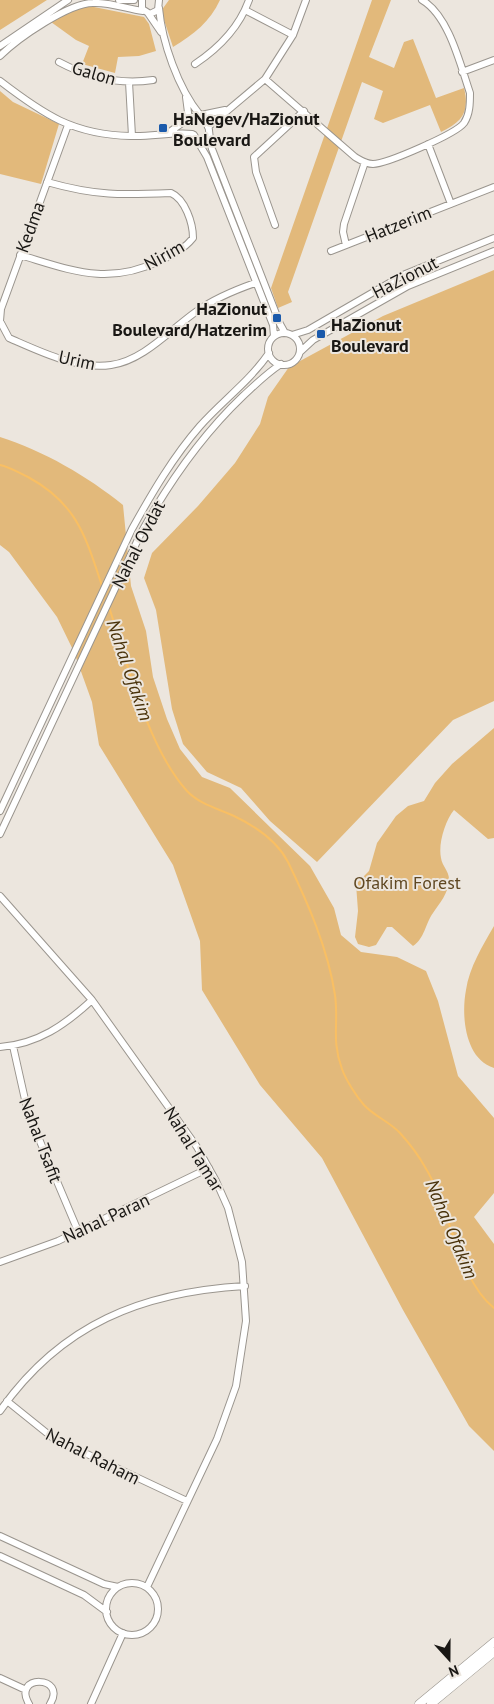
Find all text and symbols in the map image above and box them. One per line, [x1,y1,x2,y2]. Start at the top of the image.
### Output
street label: Galon [69,56,119,90]
place label: HaNegev/HaZionut Boulevard [173,107,320,151]
marker: HaNegev/HaZionut Boulevard [157,122,169,134]
street label: Kedma [10,198,50,256]
street label: Hatzerim [361,200,435,248]
street label: Nirim [140,235,188,275]
street label: HaZionut [368,251,442,303]
place label: HaZionut Boulevard/Hatzerim [112,297,268,341]
marker: HaZionut Boulevard/Hatzerim [271,312,283,324]
place label: HaZionut Boulevard [331,313,409,357]
marker: HaZionut Boulevard [315,328,327,340]
street label: Urim [56,345,98,375]
street label: Nahal Ovdat [106,496,170,592]
water label: Nahal Ofakim [101,616,159,724]
park label: Ofakim Forest [353,871,461,894]
street label: Nahal Tsafit [14,1094,68,1186]
street label: Nahal Tamar [159,1102,229,1196]
water label: Nahal Ofakim [420,1176,484,1282]
street label: Nahal Paran [59,1188,153,1248]
street label: Nahal Raham [42,1422,144,1490]
north arrow [424,1634,474,1684]
text: N [446,1661,461,1681]

